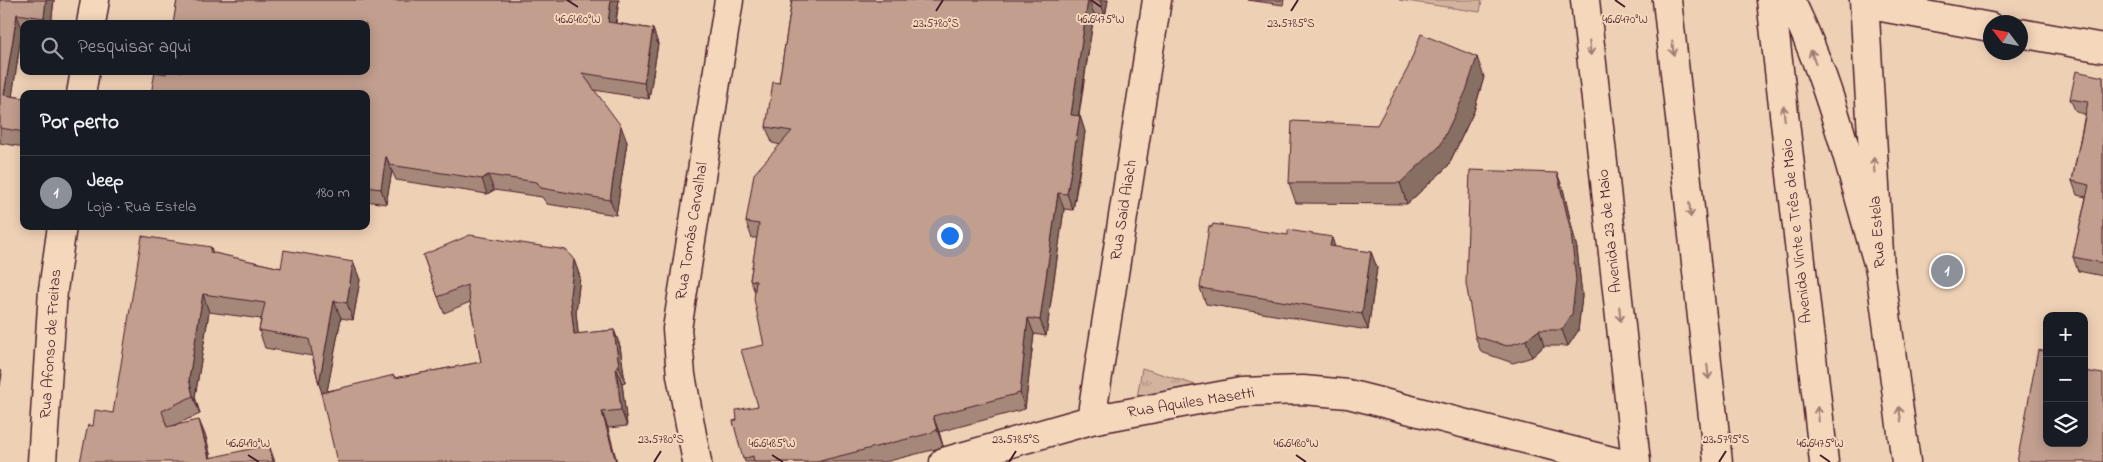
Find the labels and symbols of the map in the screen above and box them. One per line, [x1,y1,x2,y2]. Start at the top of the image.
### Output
text: 46.6480°W [555,11,601,29]
text: 46.6475°W [1077,11,1125,29]
text: 46.6470°W [1602,11,1648,29]
text: 23.5780°S [913,15,959,33]
text: 23.5785°S [1267,15,1315,33]
north arrow [1983,15,2028,60]
one-way arrow [1585,40,1595,56]
one-way arrow [1668,40,1678,56]
one-way arrow [1808,50,1817,65]
one-way arrow [1779,105,1789,121]
street label: Avenida Vinte e Três de Maio [1775,137,1819,325]
one-way arrow [1870,157,1879,173]
street label: Rua Said Aiach [1104,158,1144,262]
street label: Rua Tomás Carvalhal [669,160,715,301]
street label: Avenida 23 de Maio [1592,168,1628,294]
street label: Rua Estela [1864,195,1892,269]
one-way arrow [1685,202,1695,218]
your location [937,223,963,249]
pin: 1 [1931,252,1963,290]
street label: Rua Afonso de Freitas [34,268,68,420]
one-way arrow [1615,306,1624,322]
one-way arrow [1703,363,1713,379]
street label: Rua Aquiles Masetti [1126,381,1256,425]
one-way arrow [1813,406,1823,422]
one-way arrow [1895,406,1905,422]
text: 23.5780°S [638,431,684,449]
text: 23.5785°S [992,431,1040,449]
text: 23.5795°S [1703,431,1750,449]
text: 46.6490°W [226,435,270,453]
text: 46.6485°W [749,435,795,453]
text: 46.6480°W [1273,435,1319,453]
text: 46.6475°W [1796,435,1844,453]

